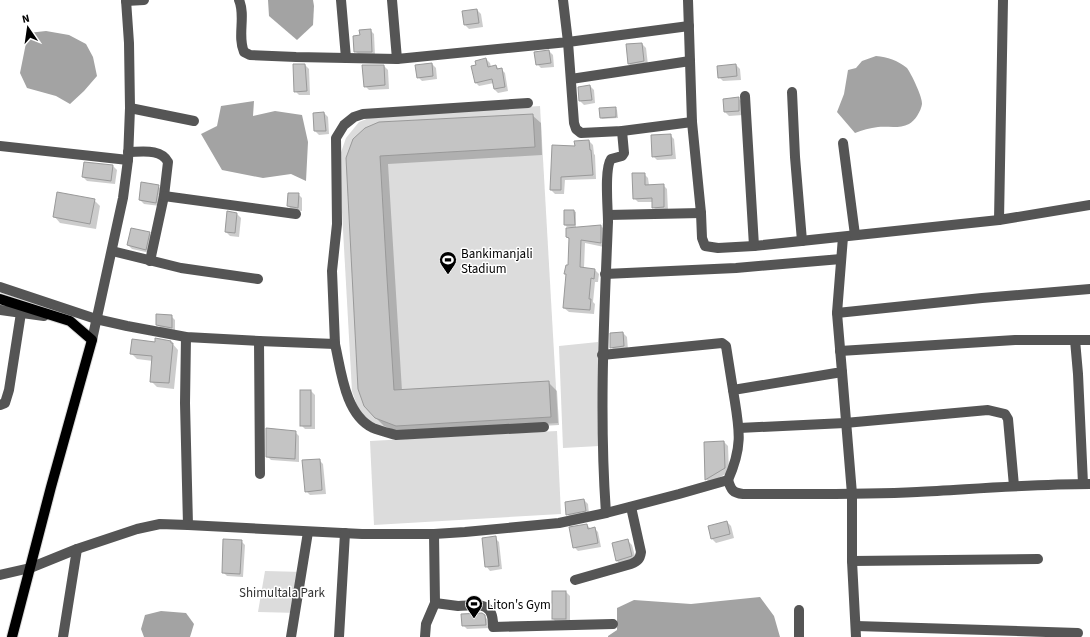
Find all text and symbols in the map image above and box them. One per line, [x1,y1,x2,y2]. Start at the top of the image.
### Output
north arrow [8,8,48,48]
text: N [21,11,31,27]
place label: Bankimanjali Stadium [461,245,533,278]
sports icon: Bankimanjali Stadium [438,250,458,275]
park label: Shimultala Park [239,584,325,602]
sports icon: Liton's Gym [464,594,484,619]
place label: Liton's Gym [487,596,551,614]

